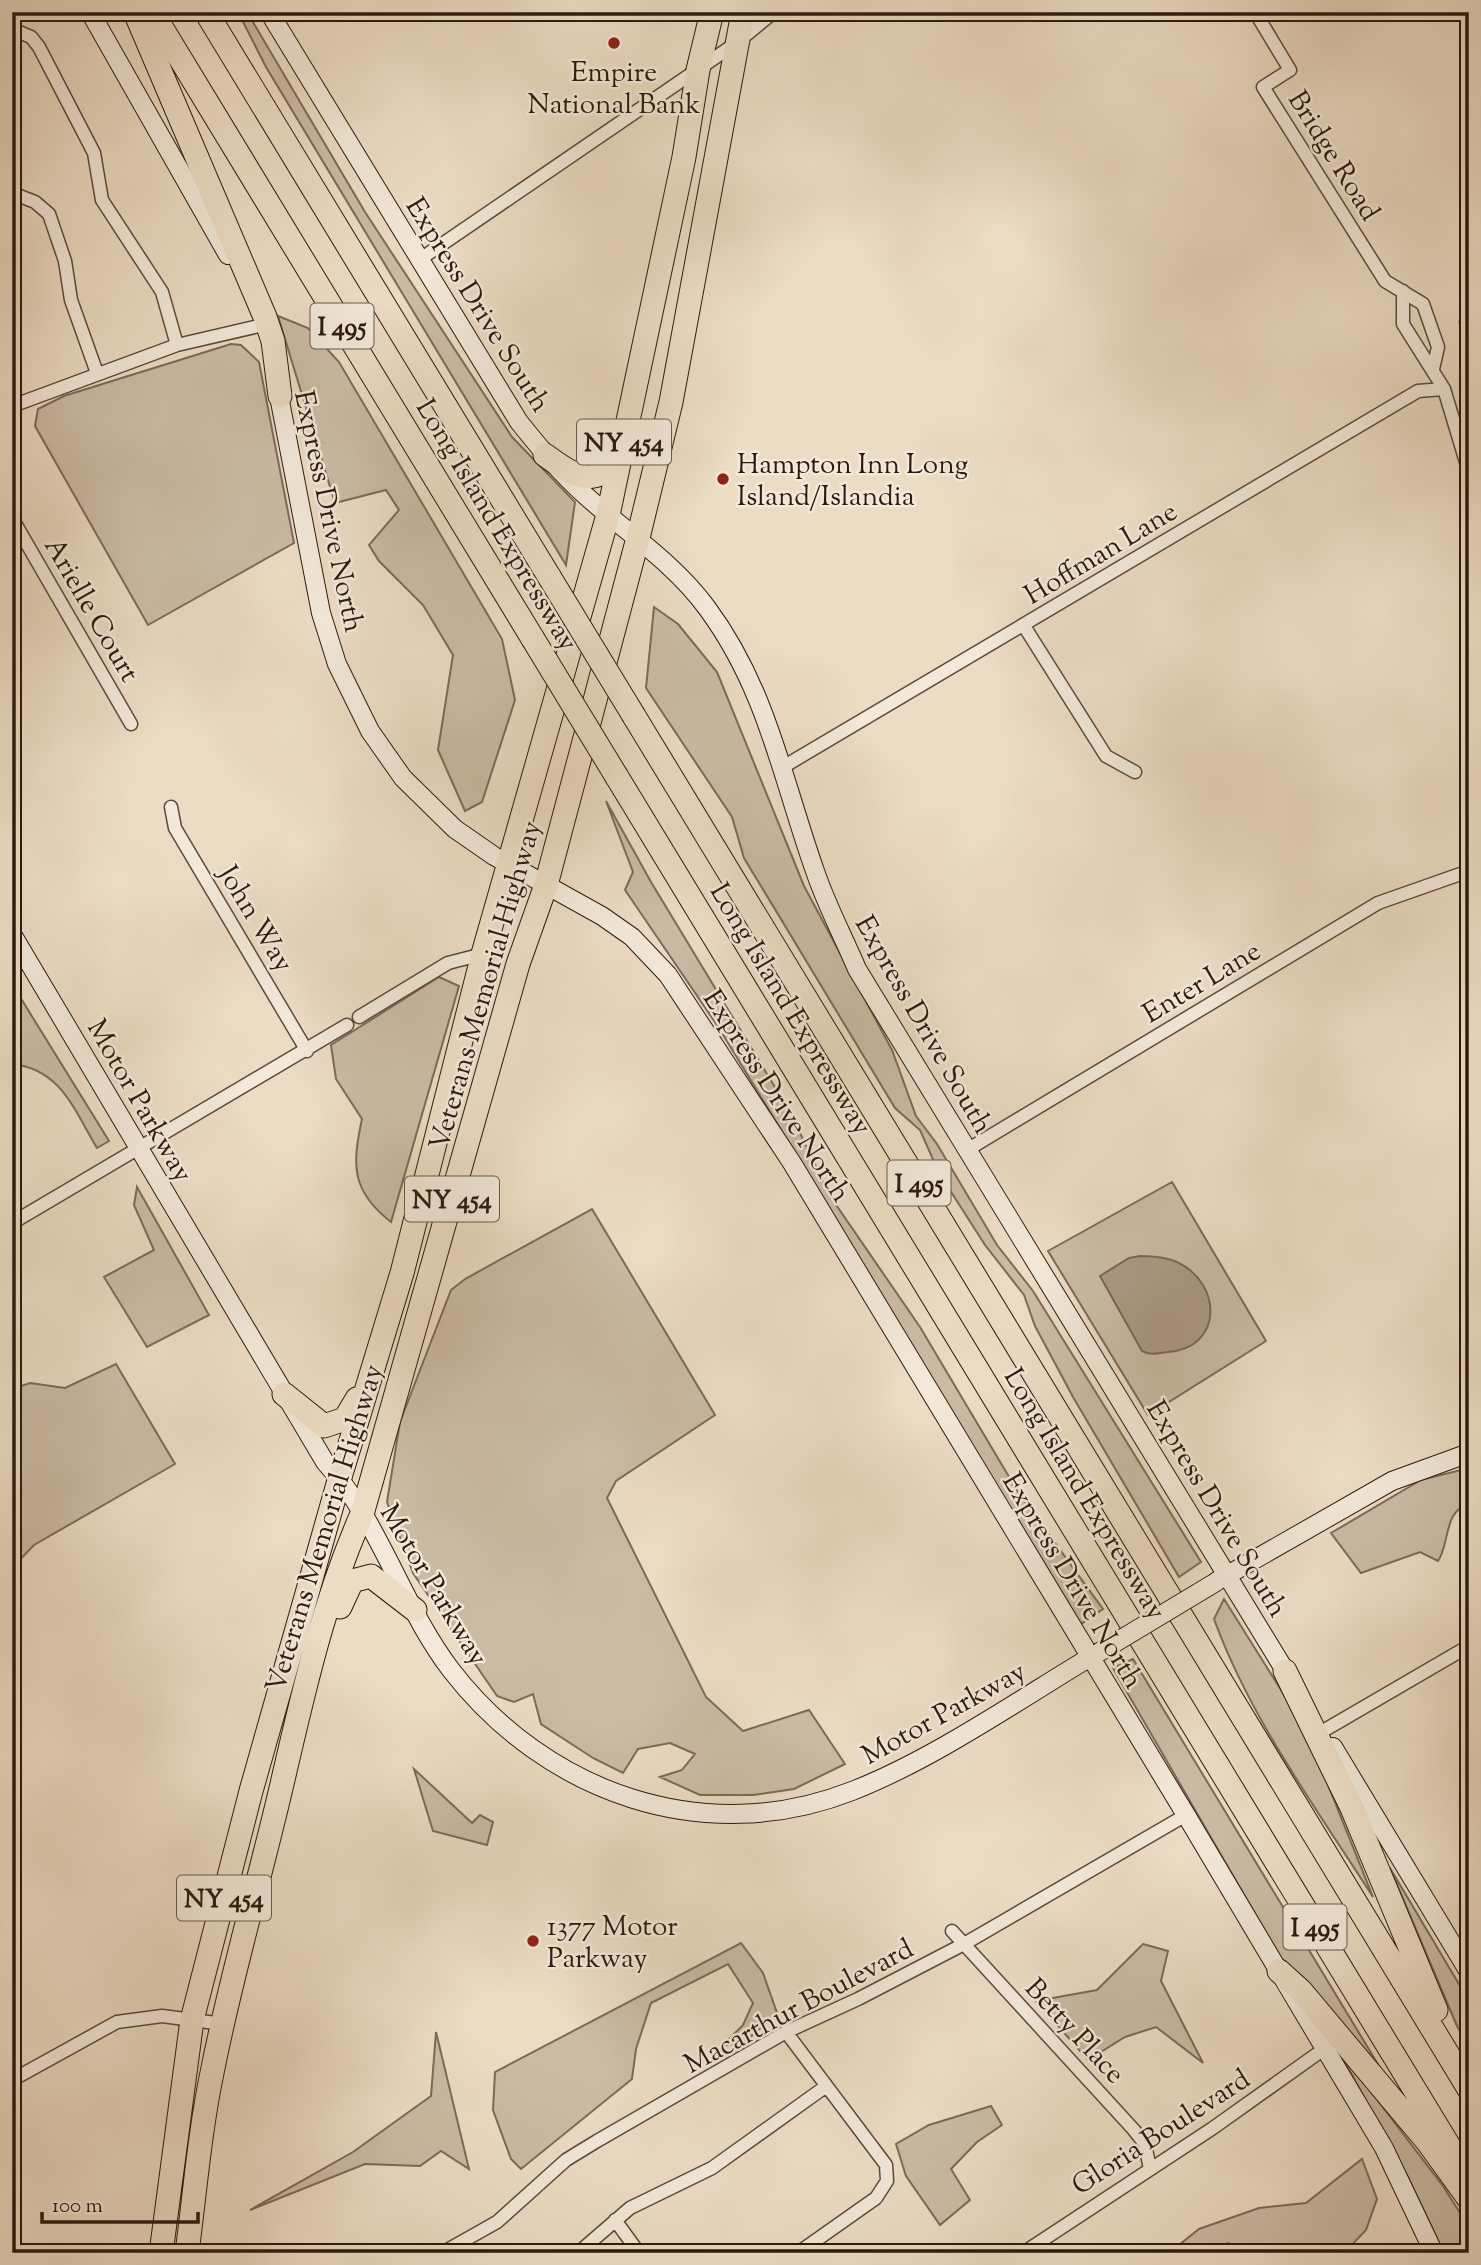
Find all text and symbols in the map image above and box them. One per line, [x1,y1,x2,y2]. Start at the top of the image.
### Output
marker: Empire National Bank [606,35,622,51]
place label: Empire National Bank [527,54,701,126]
street label: Bridge Road [1277,84,1388,230]
street label: Express Drive South [394,190,559,421]
road number: I 495 [310,304,374,348]
street label: Express Drive North [282,387,372,636]
street label: Long Island Expressway [404,392,587,659]
road number: NY 454 [577,420,671,464]
place label: Hampton Inn Long Island/Islandia [737,446,968,518]
marker: Hampton Inn Long Island/Islandia [715,471,731,487]
street label: Hoffman Lane [1017,493,1186,616]
street label: Arielle Court [33,531,148,691]
street label: Veterans Memorial Highway [421,816,553,1155]
street label: John Way [206,857,302,981]
street label: Long Island Expressway [698,876,881,1143]
street label: Express Drive South [843,909,1001,1142]
street label: Enter Lane [1136,933,1269,1035]
street label: Express Drive North [692,983,859,1211]
street label: Motor Parkway [76,1013,201,1190]
road number: I 495 [888,1160,950,1206]
road number: NY 454 [405,1176,499,1222]
street label: Veterans Memorial Highway [257,1360,395,1698]
street label: Long Island Expressway [992,1361,1175,1628]
street label: Express Drive South [1135,1394,1296,1625]
street label: Express Drive North [991,1466,1152,1697]
street label: Motor Parkway [368,1497,497,1674]
street label: Motor Parkway [855,1653,1034,1776]
road number: NY 454 [177,1876,271,1921]
road number: I 495 [1284,1904,1346,1950]
place label: 1377 Motor Parkway [547,1908,678,1980]
street label: Macarthur Boulevard [677,1930,922,2085]
marker: 1377 Motor Parkway [525,1933,541,1949]
street label: Betty Place [1014,1970,1133,2094]
street label: Gloria Boulevard [1064,2061,1259,2206]
scale bar [42,2181,198,2225]
text: 100 m [52,2192,103,2222]

